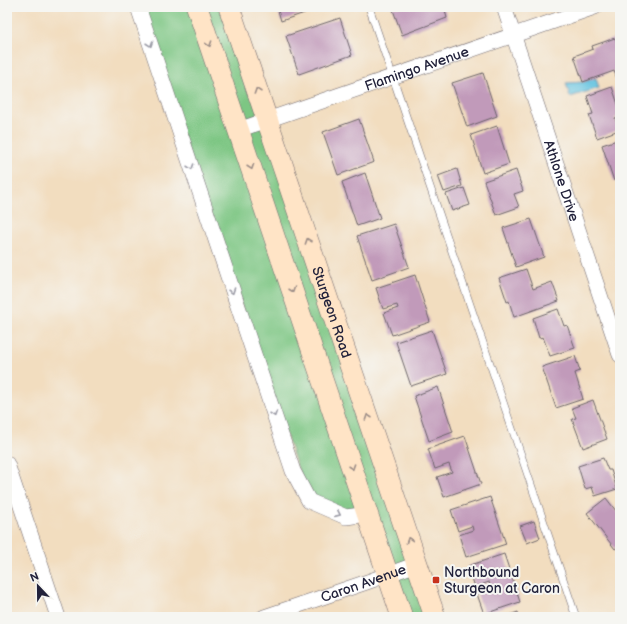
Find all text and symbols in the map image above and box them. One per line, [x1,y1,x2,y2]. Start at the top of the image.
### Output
one-way arrow [145,40,154,47]
one-way arrow [205,40,213,47]
street label: Flamingo Avenue [362,43,471,94]
one-way arrow [254,88,262,95]
street label: Athlone Drive [540,138,583,223]
one-way arrow [186,164,195,171]
one-way arrow [246,164,255,171]
one-way arrow [304,238,313,245]
street label: Sturgeon Road [309,264,355,360]
one-way arrow [228,287,236,294]
one-way arrow [288,287,296,294]
one-way arrow [269,410,277,417]
one-way arrow [364,414,372,421]
one-way arrow [347,463,355,470]
one-way arrow [333,509,341,517]
one-way arrow [406,537,414,544]
street label: Caron Avenue [318,560,408,606]
place label: Northbound Sturgeon at Caron [444,564,560,597]
north arrow [18,566,58,606]
text: N [28,570,41,585]
marker: Northbound Sturgeon at Caron [431,575,441,585]

